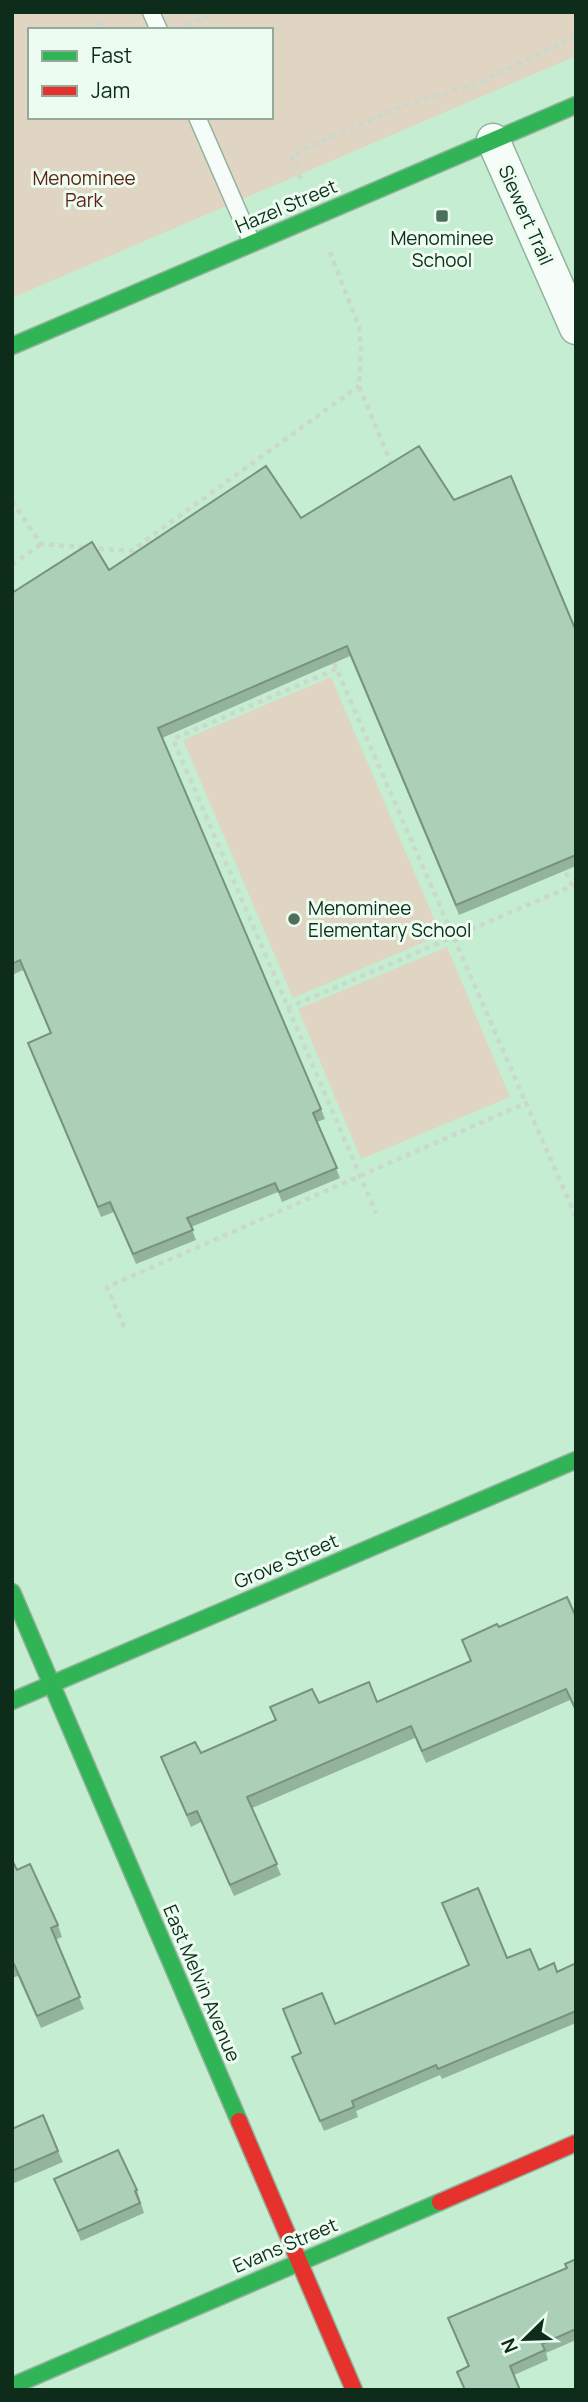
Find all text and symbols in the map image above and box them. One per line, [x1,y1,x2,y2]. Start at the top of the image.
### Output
legend [28,28,273,119]
text: Fast [91,41,132,69]
text: Jam [91,76,130,104]
street label: Siewert Trail [492,161,560,269]
park label: Menominee Park [32,165,136,213]
street label: Hazel Street [231,173,341,239]
marker: Menominee School [434,208,450,224]
place label: Menominee School [390,225,494,273]
place label: Menominee Elementary School [308,895,471,943]
marker: Menominee Elementary School [286,911,302,927]
street label: Grove Street [230,1527,342,1595]
street label: East Melvin Avenue [157,1900,247,2066]
street label: Evans Street [229,2211,341,2279]
north arrow [490,2304,560,2374]
text: N [495,2334,524,2357]

